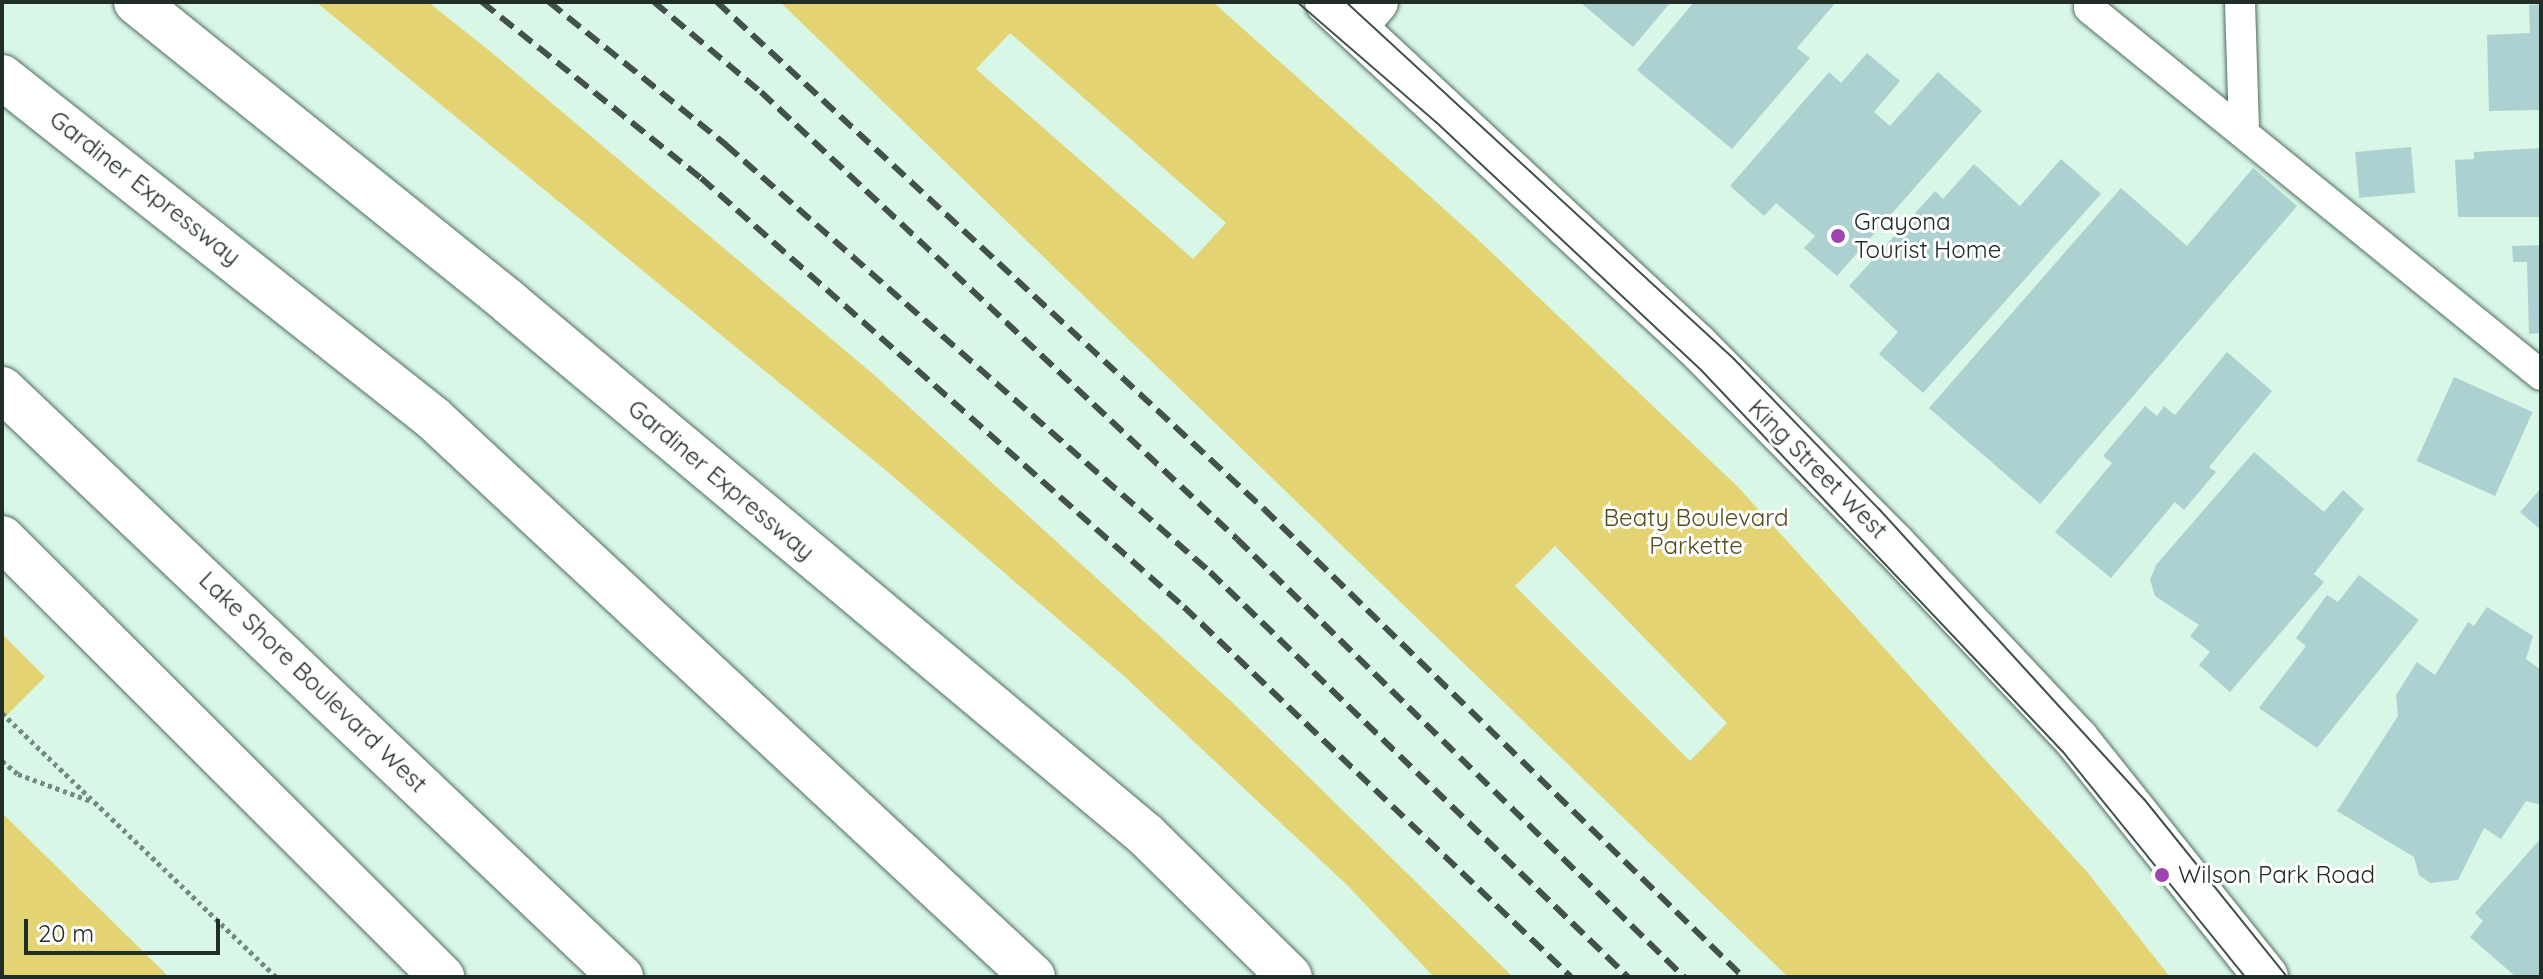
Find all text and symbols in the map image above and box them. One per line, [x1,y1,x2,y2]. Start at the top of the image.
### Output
street label: Gardiner Expressway [44,105,246,271]
place label: Grayona Tourist Home [1854,208,2001,264]
marker: Grayona Tourist Home [1829,227,1847,245]
street label: Gardiner Expressway [622,394,820,566]
street label: King Street West [1743,394,1893,544]
park label: Beaty Boulevard Parkette [1603,504,1789,560]
street label: Lake Shore Boulevard West [193,566,433,798]
place label: Wilson Park Road [2178,861,2375,889]
marker: Wilson Park Road [2153,866,2171,884]
scale bar [28,903,224,953]
text: 20 m [38,918,94,948]

